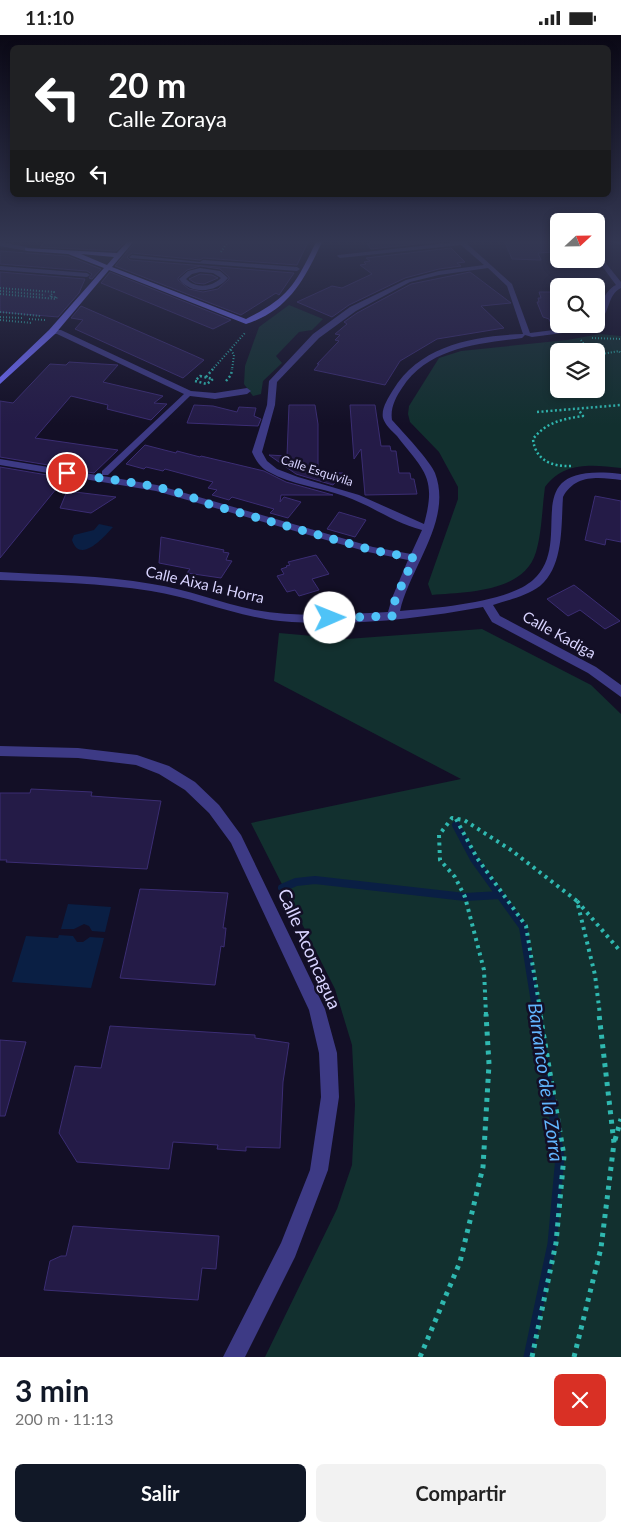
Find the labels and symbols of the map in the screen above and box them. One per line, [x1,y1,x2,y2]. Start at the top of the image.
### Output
north arrow [550,213,605,267]
pin [46,452,88,494]
street label: Calle Esquivila [279,452,355,489]
street label: Calle Aixa la Horra [144,562,266,606]
position arrow [303,591,355,643]
street label: Calle Kadiga [520,607,599,662]
street label: Calle Aconcagua [274,885,346,1012]
water label: Barranco de la Zorra [524,1001,569,1163]

